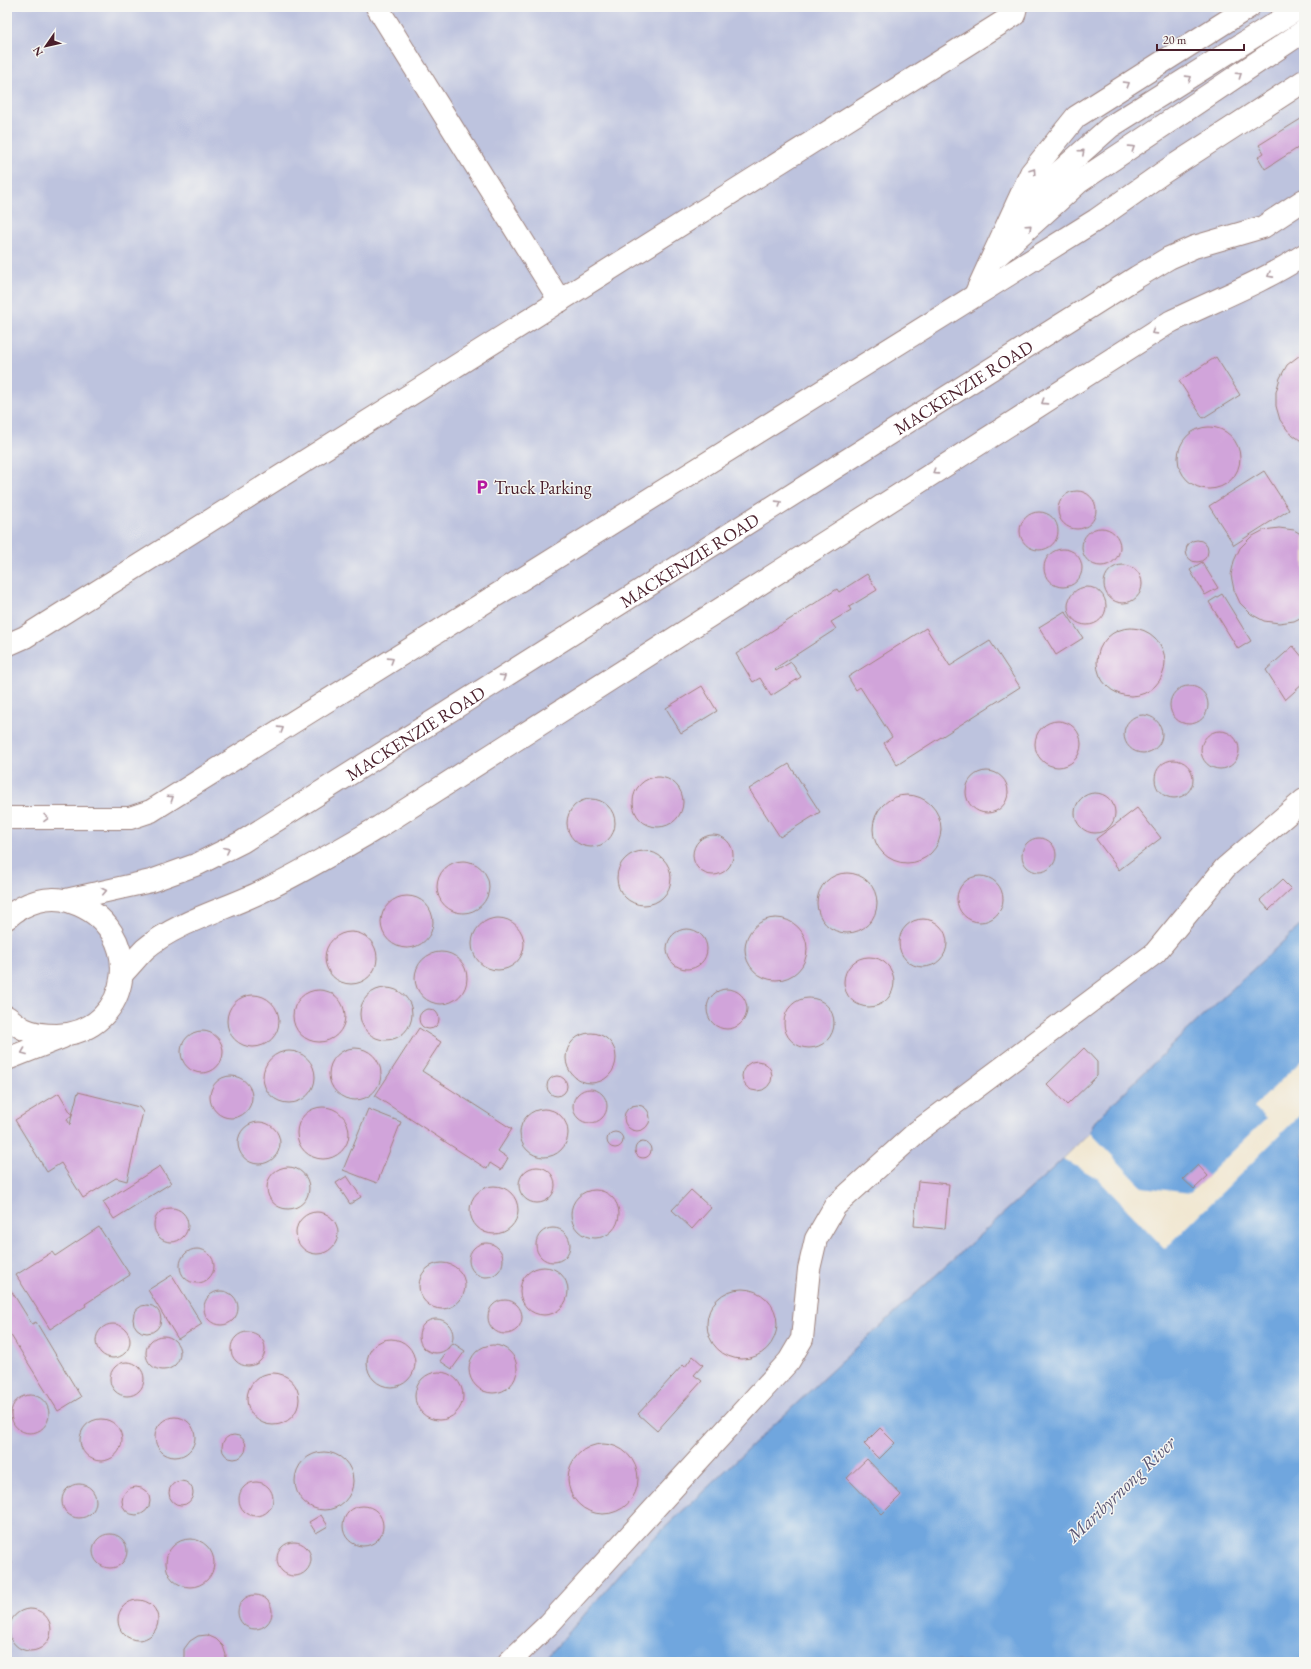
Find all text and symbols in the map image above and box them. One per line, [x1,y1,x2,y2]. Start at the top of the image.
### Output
north arrow [26,26,66,66]
scale bar [1157,26,1244,52]
text: 20 m [1163,32,1187,48]
text: N [29,44,46,59]
one-way arrow [1235,73,1242,80]
one-way arrow [1184,75,1191,82]
one-way arrow [1123,81,1130,89]
one-way arrow [1128,145,1135,152]
one-way arrow [1077,149,1085,157]
one-way arrow [1028,168,1036,175]
one-way arrow [1025,225,1032,232]
one-way arrow [1267,270,1274,278]
one-way arrow [1151,327,1158,335]
street label: MACKENZIE ROAD [889,334,1037,439]
one-way arrow [1041,397,1048,405]
one-way arrow [932,467,939,475]
place label: Truck Parking [494,476,592,499]
parking icon: Truck Parking [473,478,491,496]
one-way arrow [774,501,781,508]
street label: MACKENZIE ROAD [615,507,763,612]
one-way arrow [387,657,394,664]
one-way arrow [499,675,506,682]
street label: MACKENZIE ROAD [341,680,489,785]
one-way arrow [277,726,284,733]
one-way arrow [167,795,174,803]
one-way arrow [43,814,49,822]
one-way arrow [222,847,230,855]
one-way arrow [101,887,107,895]
one-way arrow [20,1048,27,1056]
water label: Maribyrnong River [1060,1430,1182,1548]

